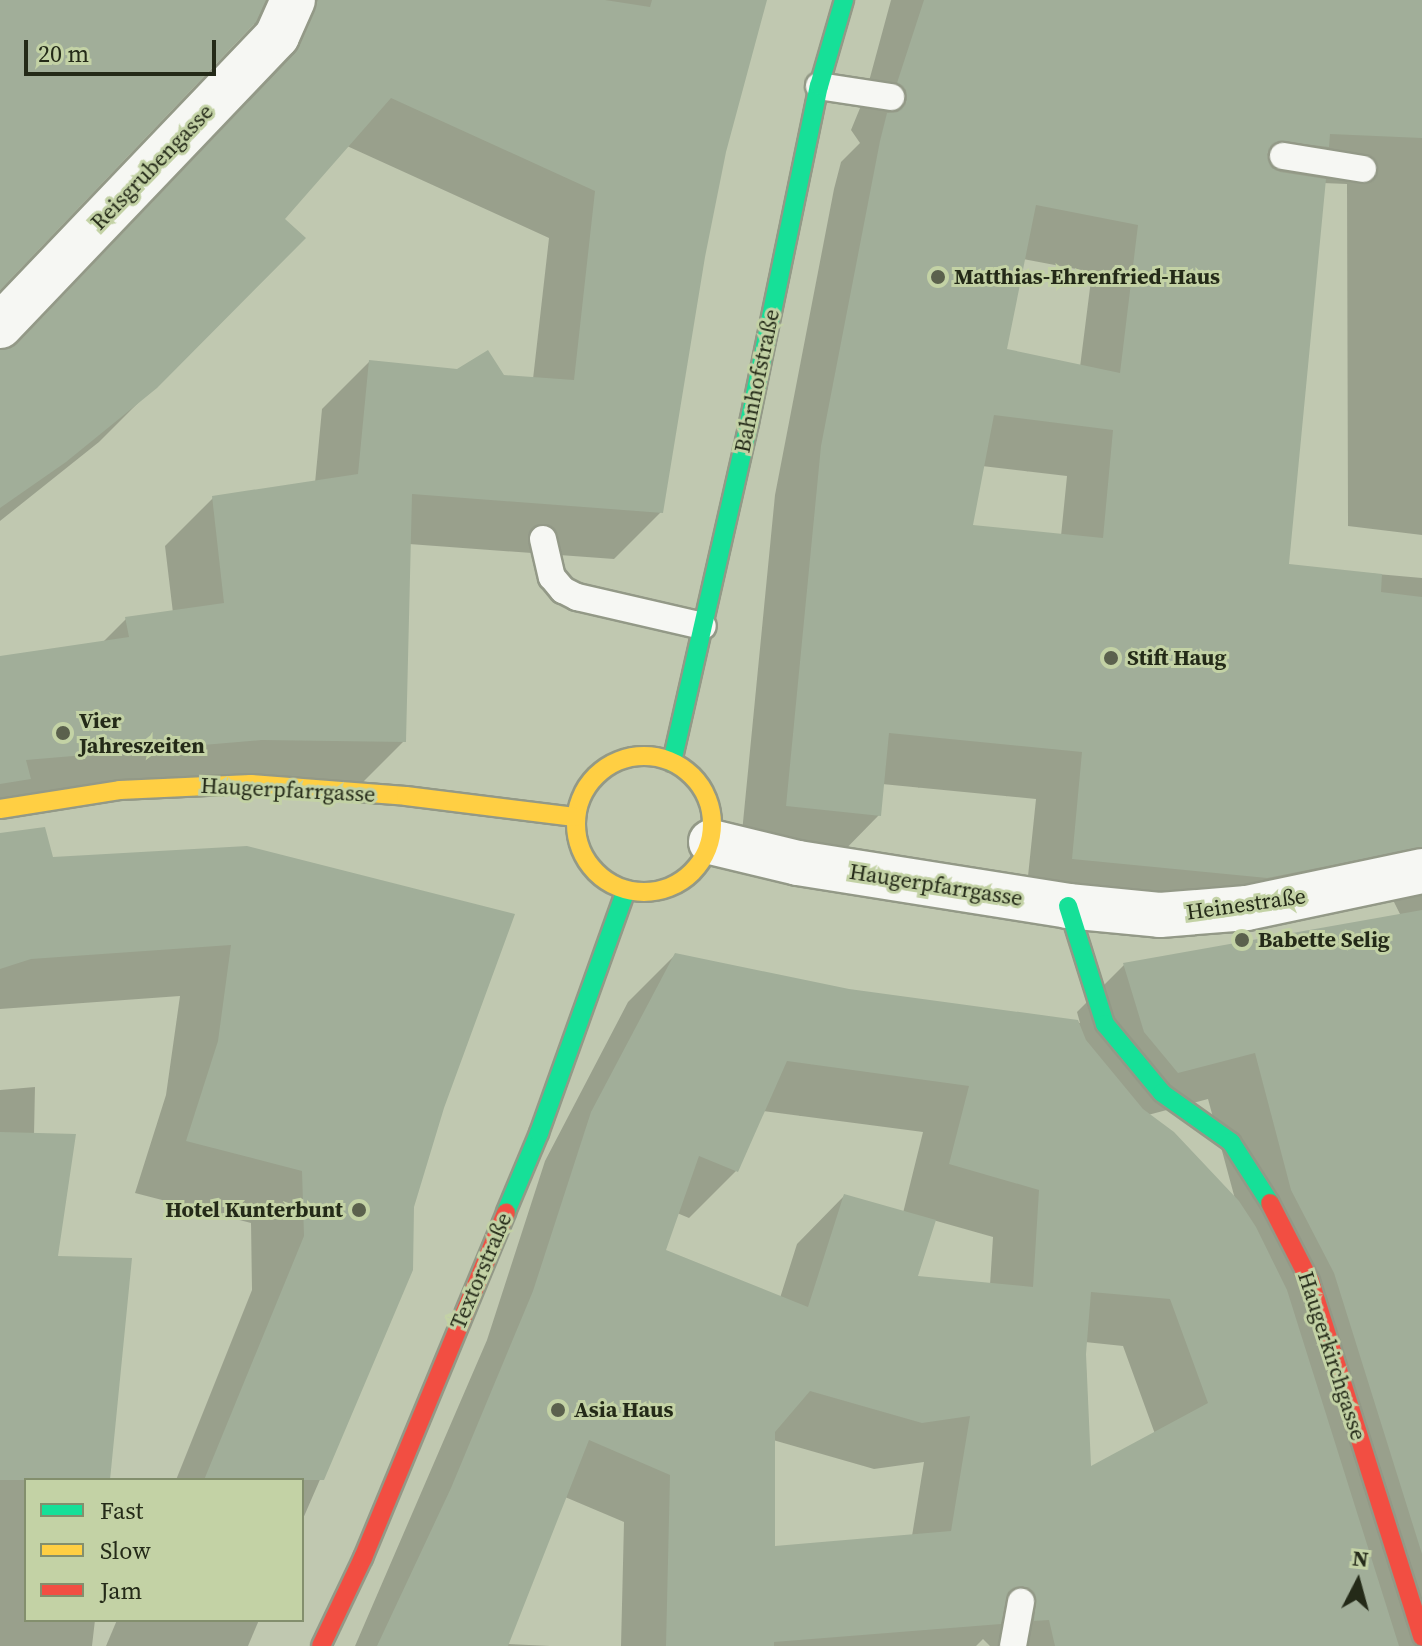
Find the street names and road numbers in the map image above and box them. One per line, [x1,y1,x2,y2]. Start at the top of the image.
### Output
street label: Reisgrubengasse [85,99,219,235]
street label: Bahnhofstraße [729,307,785,455]
street label: Haugerpfarrgasse [200,772,376,808]
street label: Haugerpfarrgasse [848,858,1024,912]
street label: Heinestraße [1185,883,1307,925]
street label: Textorstraße [445,1209,517,1333]
street label: Haugerkirchgasse [1292,1268,1372,1444]

